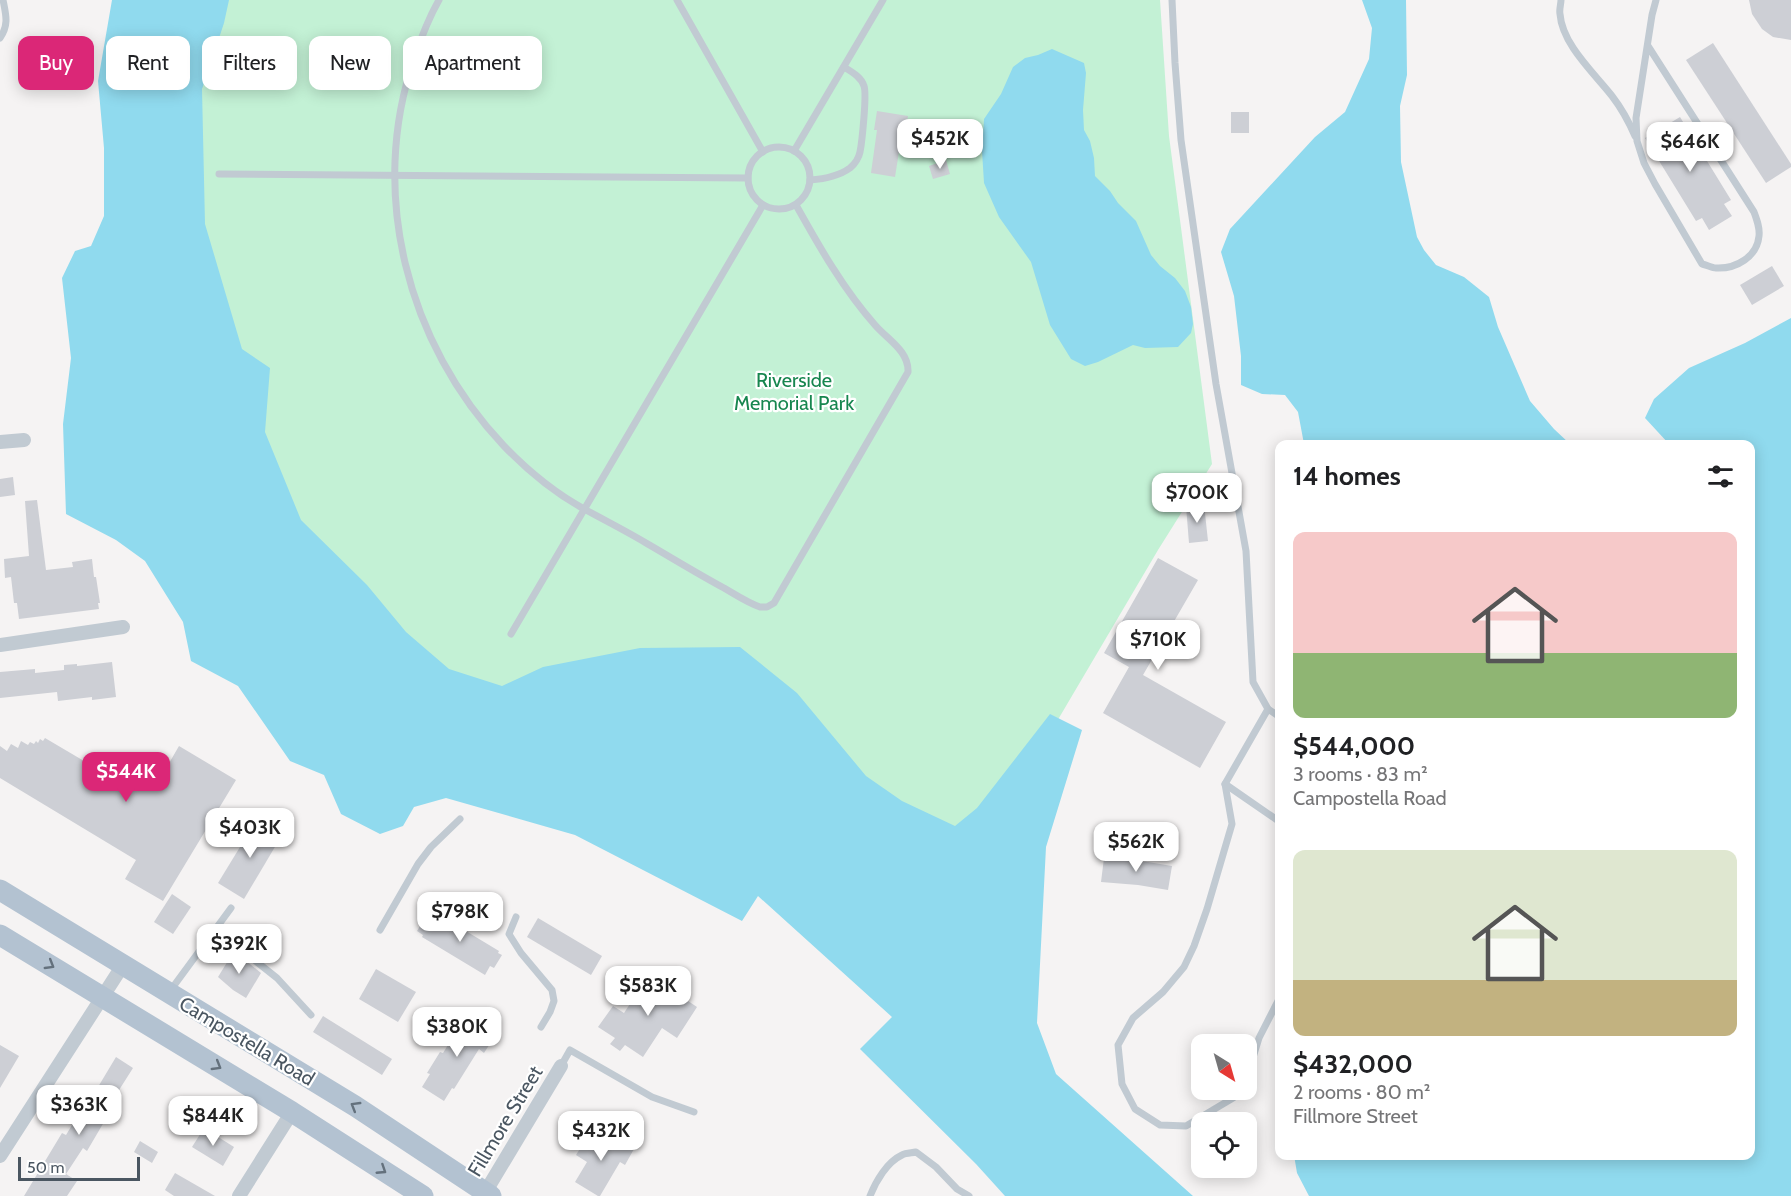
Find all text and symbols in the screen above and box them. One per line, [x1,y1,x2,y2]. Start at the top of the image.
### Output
chip: Buy [18,36,94,90]
chip: Rent [106,36,190,90]
chip: Filters [202,36,297,90]
chip: New [309,36,391,90]
chip: Apartment [403,36,542,90]
pin: $452K [898,119,982,170]
pin: $646K [1648,122,1732,173]
text: $452K [911,126,969,150]
text: $646K [1660,129,1720,153]
park label: Riverside Memorial Park [734,368,854,415]
text: 14 homes [1293,460,1401,492]
icon: filters [1704,460,1737,493]
pin: $700K [1155,473,1239,524]
text: $700K [1166,480,1228,504]
icon: home [1461,571,1569,679]
pin: $710K [1116,620,1200,671]
text: $710K [1130,627,1186,651]
text: $544,000 [1293,730,1415,762]
pin: $544K [84,752,168,803]
text: $544K [96,759,156,783]
text: 3 rooms · 83 m² [1293,762,1428,786]
text: Campostella Road [1293,786,1447,810]
pin: $403K [208,808,292,859]
text: $403K [219,815,281,839]
pin: $562K [1094,822,1178,873]
text: $562K [1108,829,1164,853]
icon: home [1461,889,1569,997]
pin: $798K [418,892,502,943]
text: $798K [431,899,489,923]
pin: $392K [197,924,281,975]
text: $392K [211,931,267,955]
one-way arrow [44,958,54,970]
pin: $583K [606,966,690,1017]
text: $583K [619,973,677,997]
street label: Campostella Road [175,991,319,1091]
pin: $380K [415,1007,499,1058]
text: $380K [426,1014,488,1038]
north arrow [1191,1034,1257,1100]
map controls [1191,1034,1257,1178]
text: $432,000 [1293,1048,1413,1080]
one-way arrow [211,1059,221,1071]
street label: Fillmore Street [463,1061,548,1181]
text: 2 rooms · 80 m² [1293,1080,1430,1104]
pin: $363K [37,1085,121,1136]
text: $363K [51,1092,107,1116]
pin: $844K [171,1096,255,1147]
one-way arrow [351,1101,361,1113]
text: $844K [182,1103,244,1127]
text: Fillmore Street [1293,1104,1418,1128]
pin: $432K [559,1111,643,1162]
button: locate [1191,1112,1257,1178]
text: $432K [572,1118,630,1142]
scale bar [18,1154,140,1182]
text: 50 m [27,1158,64,1177]
one-way arrow [376,1162,386,1174]

